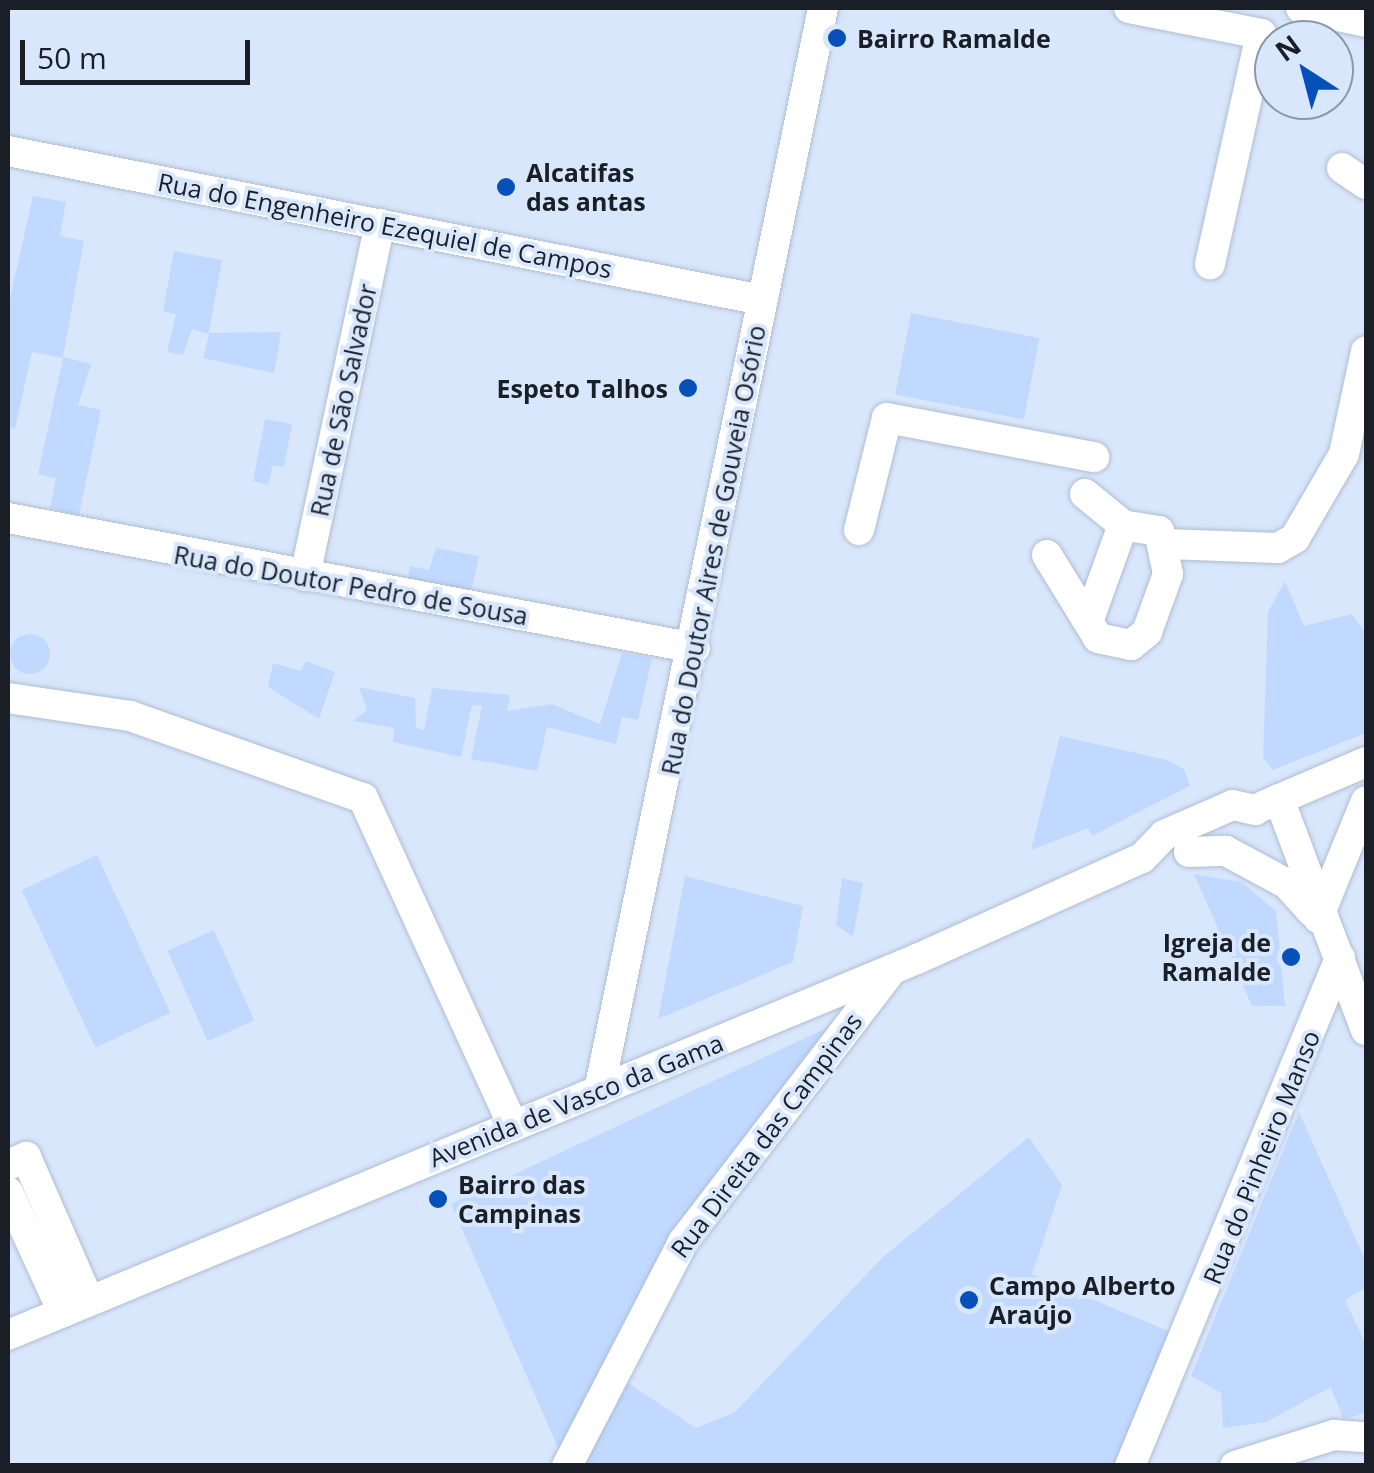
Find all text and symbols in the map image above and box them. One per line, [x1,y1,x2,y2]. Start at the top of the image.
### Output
scale bar [25,20,255,82]
north arrow [1254,20,1354,120]
place label: Bairro Ramalde [857,23,1051,53]
text: N [1267,25,1308,69]
marker: Bairro Ramalde [826,27,848,49]
text: 50 m [37,37,107,78]
place label: Alcatifas das antas [526,158,646,217]
street label: Rua do Engenheiro Ezequiel de Campos [155,166,615,284]
marker: Alcatifas das antas [495,176,517,198]
street label: Rua de São Salvador [304,281,382,519]
street label: Rua do Doutor Aires de Gouveia Osório [655,323,771,777]
place label: Espeto Talhos [497,373,668,403]
marker: Espeto Talhos [677,377,699,399]
street label: Rua do Doutor Pedro de Sousa [172,539,530,631]
place label: Igreja de Ramalde [1162,928,1271,987]
marker: Igreja de Ramalde [1280,946,1302,968]
street label: Rua Direita das Campinas [664,1007,868,1263]
street label: Rua do Pinheiro Manso [1196,1026,1326,1288]
street label: Avenida de Vasco da Gama [425,1027,727,1173]
place label: Bairro das Campinas [458,1170,586,1229]
marker: Bairro das Campinas [427,1188,449,1210]
place label: Campo Alberto Araújo [989,1271,1176,1330]
marker: Campo Alberto Araújo [958,1289,980,1311]

